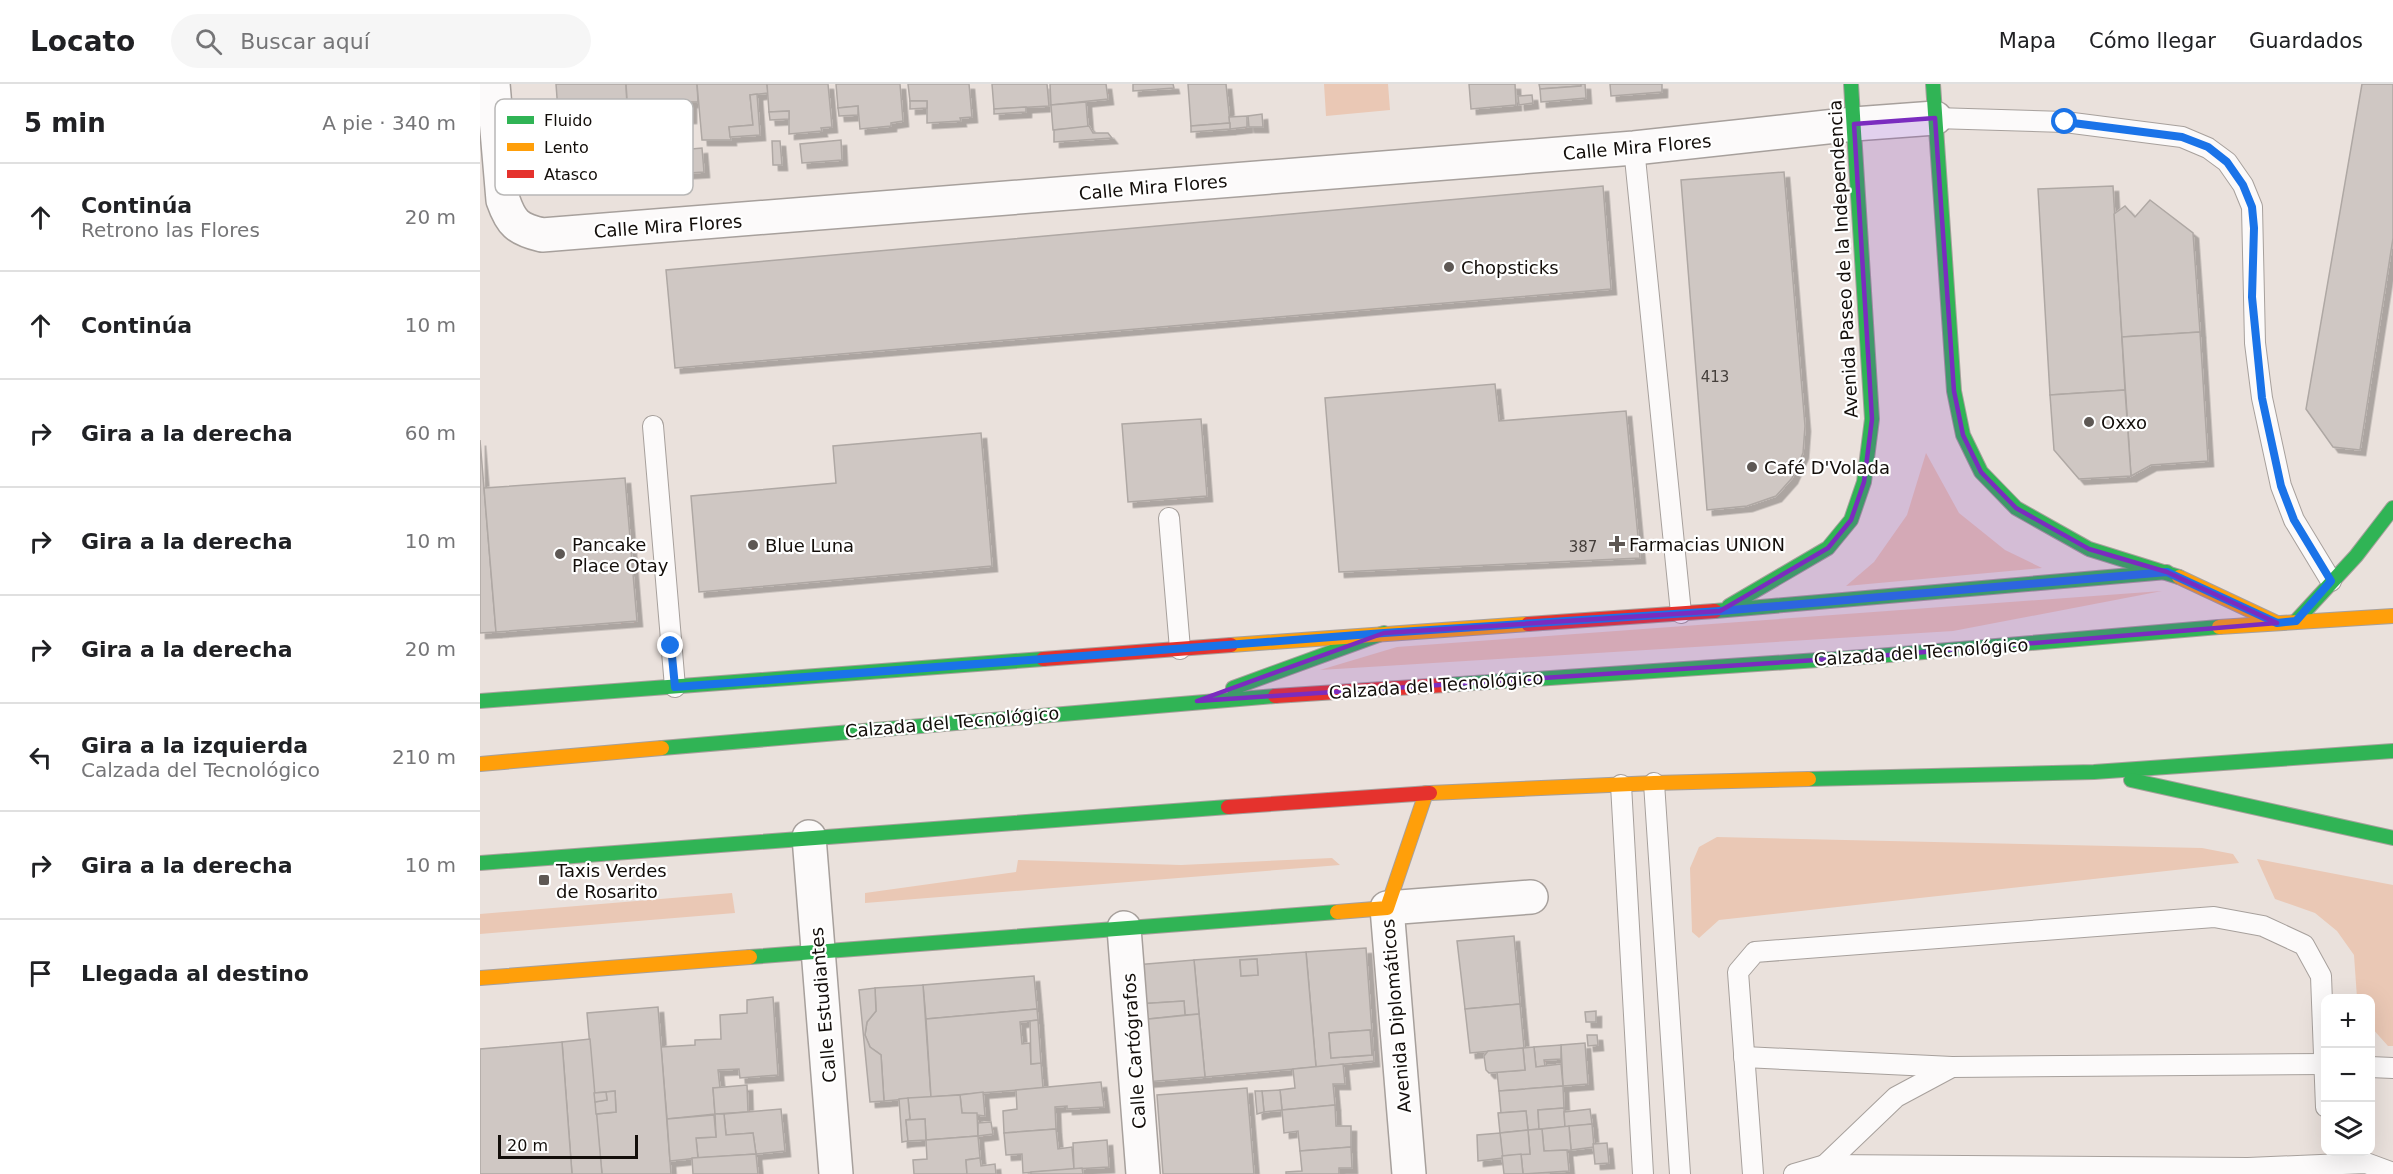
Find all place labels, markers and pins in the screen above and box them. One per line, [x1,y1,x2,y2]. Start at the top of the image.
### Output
place label: Chopsticks [1461,257,1559,278]
marker: Chopsticks [1442,260,1456,274]
place label: Oxxo [2101,412,2147,433]
marker: Oxxo [2082,415,2096,429]
place label: Café D'Volada [1764,457,1890,478]
marker: Café D'Volada [1745,460,1759,474]
place label: Pancake Place Otay [572,534,669,576]
place label: Farmacias UNION [1629,534,1785,555]
place label: Blue Luna [765,535,854,556]
marker: Farmacias UNION [1610,537,1624,551]
marker: Blue Luna [746,538,760,552]
marker: Pancake Place Otay [553,547,567,561]
place label: Taxis Verdes de Rosarito [555,860,667,902]
marker: Taxis Verdes de Rosarito [537,873,551,887]

